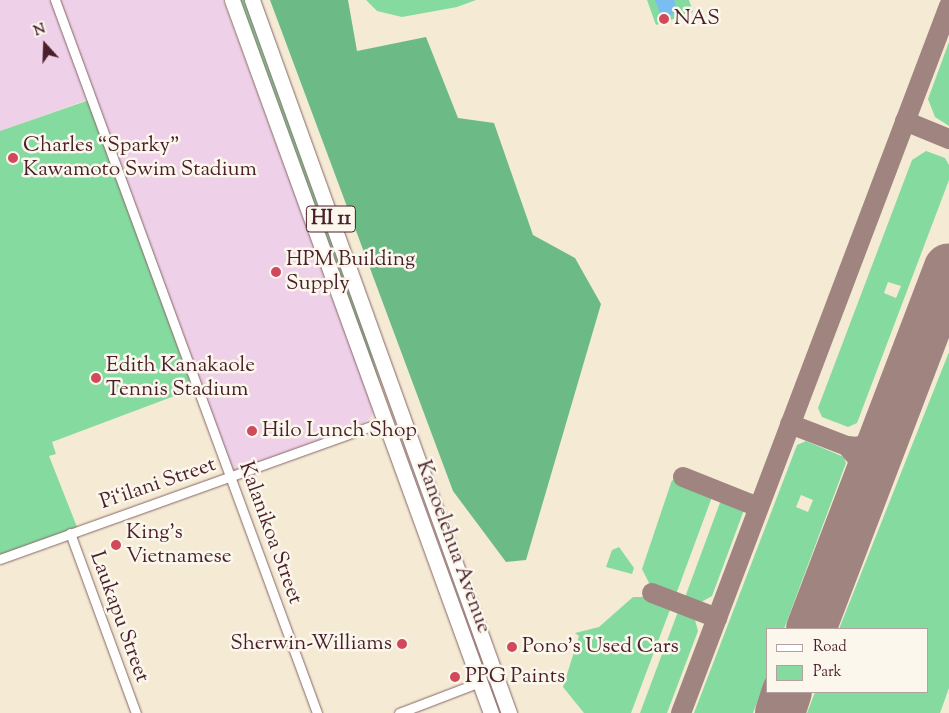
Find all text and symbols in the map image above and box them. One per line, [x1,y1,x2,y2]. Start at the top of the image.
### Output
place label: NAS [674,6,720,32]
marker: NAS [658,13,670,25]
north arrow [20,20,70,70]
text: N [31,20,49,42]
place label: Charles “Sparky” Kawamoto Swim Stadium [23,133,257,183]
marker: Charles “Sparky” Kawamoto Swim Stadium [7,152,19,164]
road number: HI 11 [305,202,357,236]
place label: HPM Building Supply [286,247,415,297]
marker: HPM Building Supply [270,266,282,278]
place label: Edith Kanakaole Tennis Stadium [106,353,255,403]
marker: Edith Kanakaole Tennis Stadium [90,372,102,384]
place label: Hilo Lunch Shop [262,418,417,444]
marker: Hilo Lunch Shop [246,425,258,437]
street label: Pi‘ilani Street [97,452,219,516]
street label: Kanoelehua Avenue [410,457,496,637]
street label: Kalanikoa Street [233,458,307,608]
place label: King’s Vietnamese [126,520,232,570]
marker: King’s Vietnamese [110,539,122,551]
street label: Laukapu Street [84,548,154,686]
legend [766,628,929,693]
place label: Sherwin-Williams [230,631,392,657]
place label: Pono’s Used Cars [522,634,679,660]
text: Road [813,637,847,658]
marker: Sherwin-Williams [396,638,408,650]
marker: Pono’s Used Cars [506,641,518,653]
text: Park [813,662,842,683]
place label: PPG Paints [465,664,565,690]
marker: PPG Paints [449,671,461,683]

